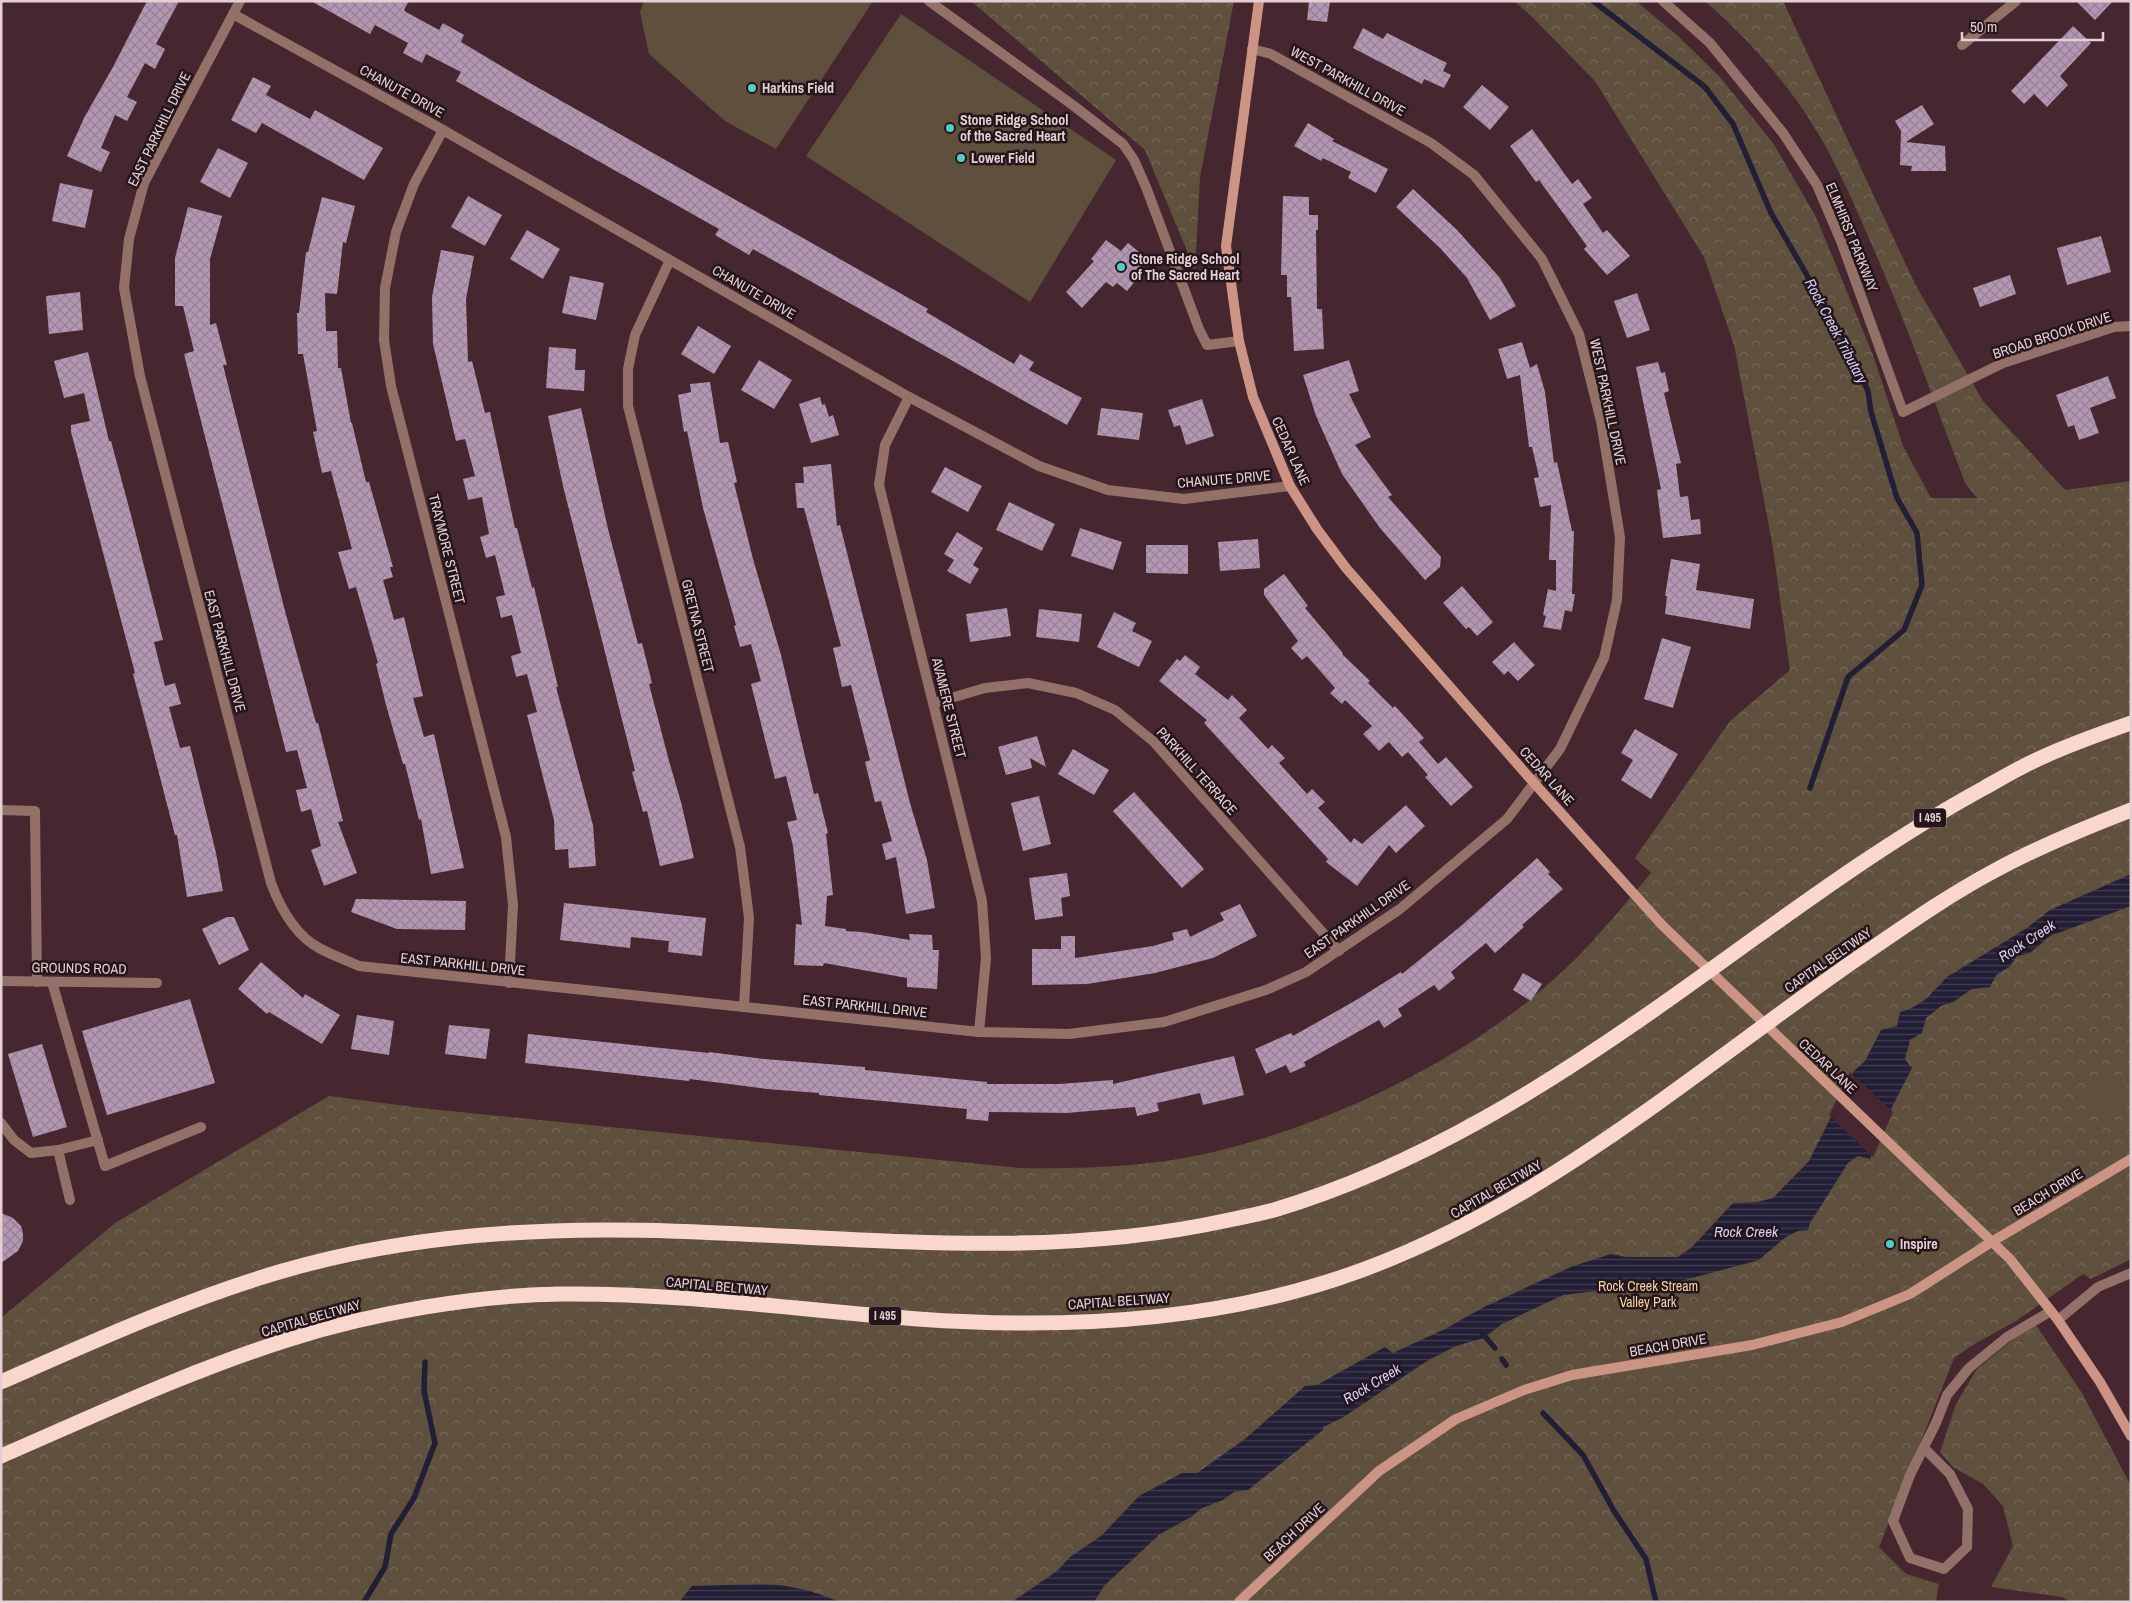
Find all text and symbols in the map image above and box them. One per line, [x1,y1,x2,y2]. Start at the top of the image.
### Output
scale bar [1962,10,2103,42]
text: 50 m [1970,16,1997,37]
street label: WEST PARKHILL DRIVE [1287,42,1409,120]
street label: CHANUTE DRIVE [357,60,447,122]
street label: EAST PARKHILL DRIVE [123,69,195,189]
place label: Harkins Field [762,79,834,97]
marker: Harkins Field [746,82,758,94]
place label: Stone Ridge School of the Sacred Heart [960,111,1068,145]
marker: Stone Ridge School of the Sacred Heart [944,122,956,134]
place label: Lower Field [971,149,1035,167]
marker: Lower Field [955,152,967,164]
street label: ELMHIRST PARKWAY [1822,180,1882,295]
place label: Stone Ridge School of The Sacred Heart [1131,250,1240,284]
street label: CHANUTE DRIVE [709,261,799,323]
marker: Stone Ridge School of The Sacred Heart [1115,261,1127,273]
water label: Rock Creek Tributary [1800,275,1873,388]
street label: BROAD BROOK DRIVE [1990,307,2114,363]
street label: WEST PARKHILL DRIVE [1586,337,1630,467]
street label: CEDAR LANE [1268,414,1314,488]
street label: CHANUTE DRIVE [1177,466,1271,492]
street label: TRAYMORE STREET [425,492,469,606]
street label: GRETNA STREET [678,577,718,675]
street label: EAST PARKHILL DRIVE [200,588,250,714]
street label: AVAMERE STREET [928,655,970,760]
street label: PARKHILL TERRACE [1153,723,1241,819]
street label: CEDAR LANE [1516,743,1578,809]
road number: I 495 [1914,808,1946,828]
street label: EAST PARKHILL DRIVE [1300,876,1414,962]
water label: Rock Creek [1994,914,2060,967]
street label: CAPITAL BELTWAY [1781,923,1875,997]
street label: EAST PARKHILL DRIVE [400,948,526,980]
street label: GROUNDS ROAD [31,958,127,978]
street label: EAST PARKHILL DRIVE [802,990,928,1022]
street label: CEDAR LANE [1795,1034,1861,1098]
street label: CAPITAL BELTWAY [1447,1155,1545,1222]
street label: BEACH DRIVE [2010,1164,2086,1220]
water label: Rock Creek [1714,1221,1779,1242]
place label: Inspire [1900,1235,1938,1253]
marker: Inspire [1884,1238,1896,1250]
street label: CAPITAL BELTWAY [665,1273,769,1299]
park label: Rock Creek Stream Valley Park [1598,1277,1698,1311]
street label: CAPITAL BELTWAY [1067,1288,1171,1314]
street label: CAPITAL BELTWAY [259,1295,363,1341]
road number: I 495 [869,1306,901,1325]
street label: BEACH DRIVE [1628,1329,1708,1361]
water label: Rock Creek [1339,1358,1405,1409]
street label: BEACH DRIVE [1259,1499,1329,1565]

